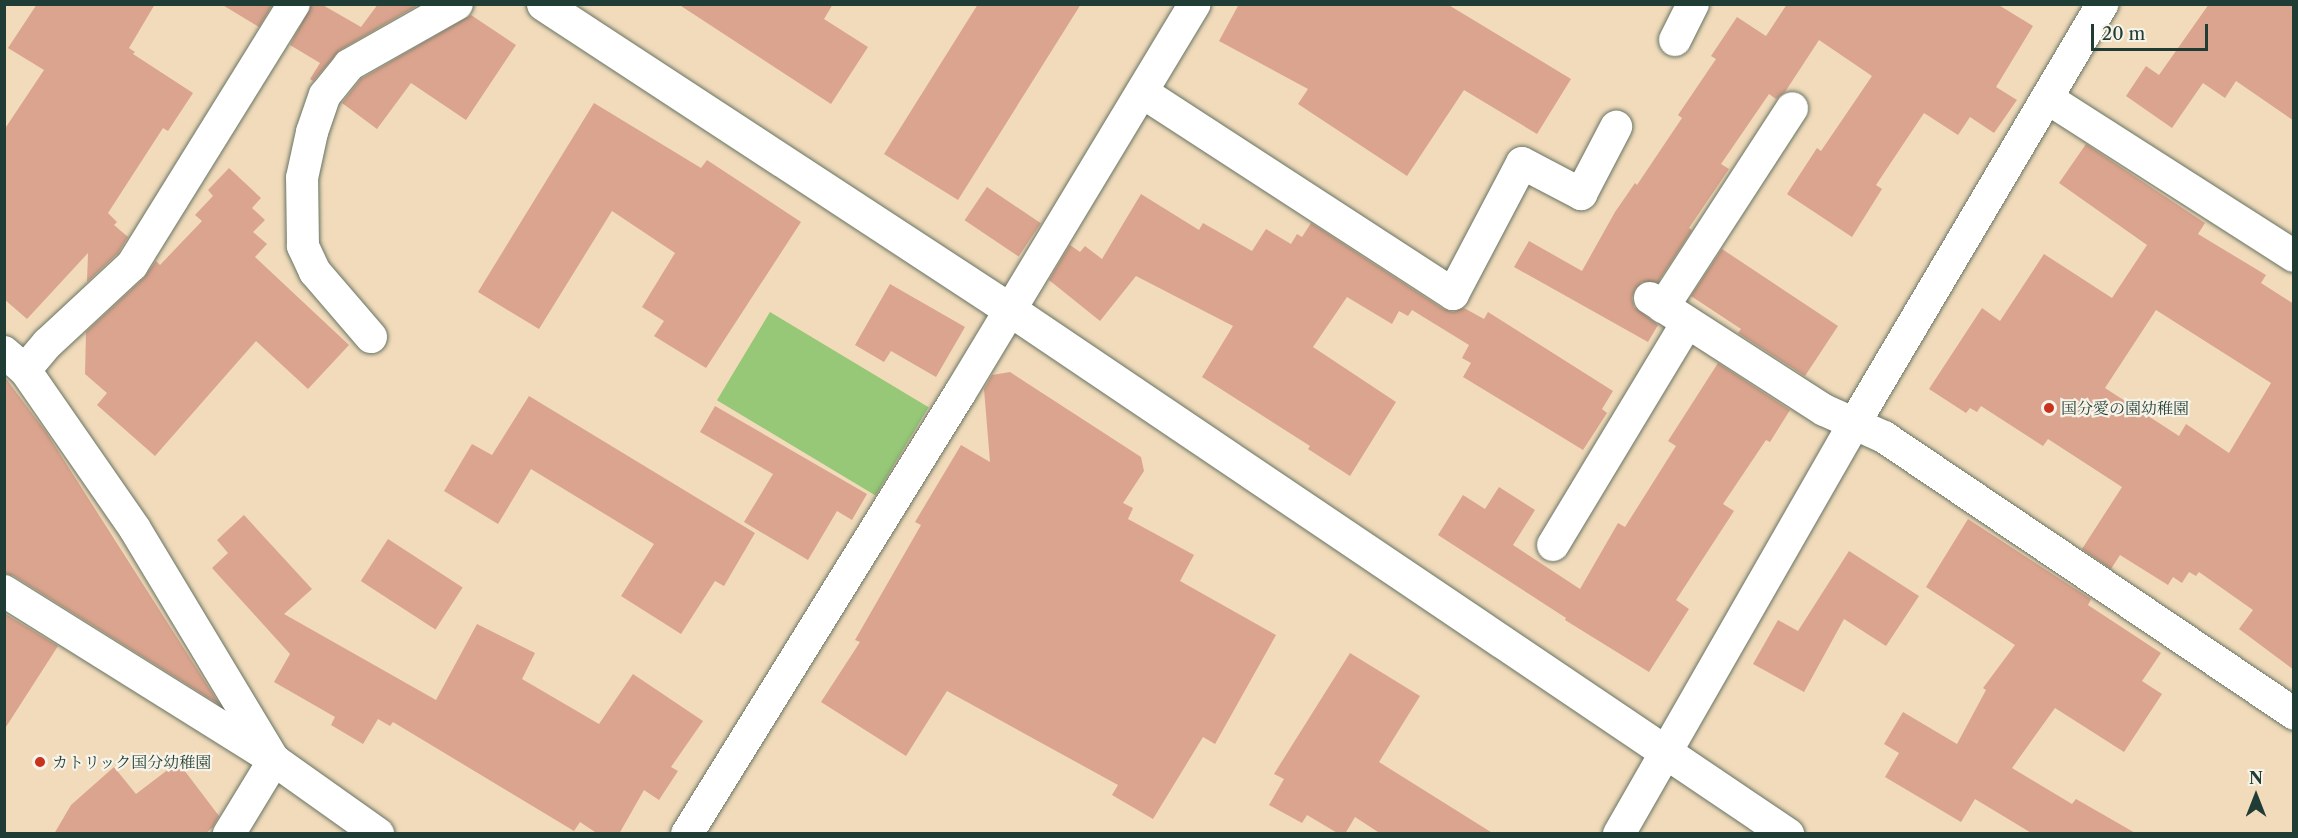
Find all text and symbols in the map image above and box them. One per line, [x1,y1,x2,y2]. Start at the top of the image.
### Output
scale bar [2094,12,2211,50]
text: 20 m [2102,23,2145,45]
place label: 国分愛の園幼稚園 [2061,398,2189,418]
marker: 国分愛の園幼稚園 [2042,401,2056,415]
place label: カトリック国分幼稚園 [52,752,212,772]
marker: カトリック国分幼稚園 [33,755,47,769]
north arrow [2226,766,2286,826]
text: N [2249,768,2263,788]

